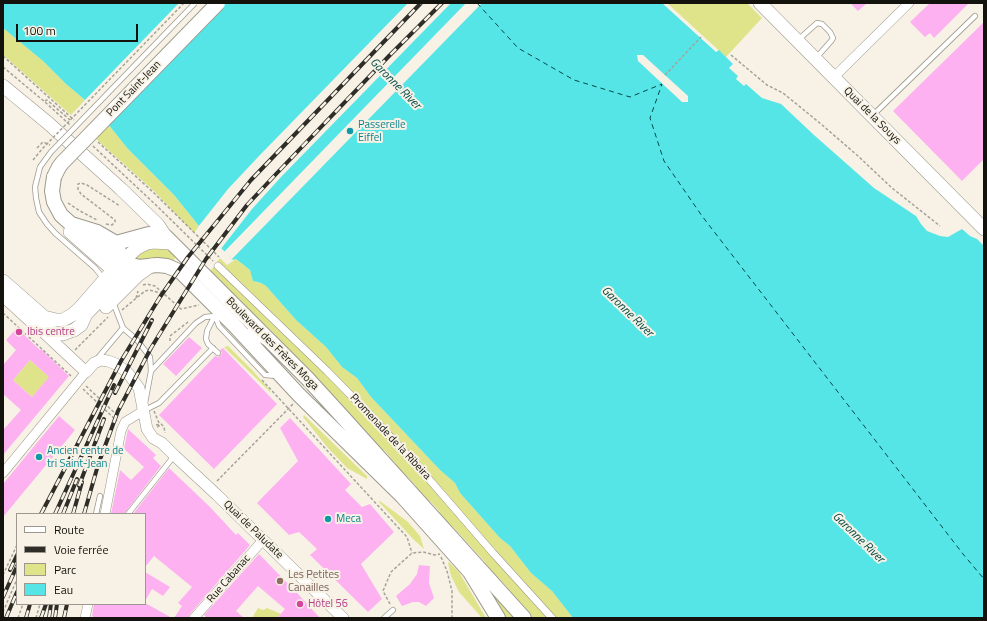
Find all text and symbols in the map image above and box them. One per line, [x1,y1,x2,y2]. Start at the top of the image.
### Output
scale bar [18,16,140,42]
text: 100 m [23,21,56,40]
water label: Garonne River [366,55,424,113]
street label: Pont Saint-Jean [104,58,164,120]
street label: Quai de la Souys [841,85,903,147]
place label: Passerelle Eiffel [358,118,406,144]
marker: Passerelle Eiffel [345,126,355,136]
water label: Garonne River [598,284,656,340]
street label: Boulevard des Frères Moga [223,295,321,393]
place label: Ibis centre [27,325,75,339]
marker: Ibis centre [14,327,24,337]
street label: Promenade de la Ribeira [347,391,433,483]
place label: Ancien centre de tri Saint-Jean [47,444,124,470]
marker: Ancien centre de tri Saint-Jean [34,452,44,462]
street label: Quai de Paludate [220,498,286,562]
water label: Garonne River [829,510,887,566]
place label: Meca [336,512,361,526]
legend [16,513,146,605]
marker: Meca [323,514,333,524]
text: Route [54,520,84,539]
text: Voie ferrée [54,540,109,559]
street label: Rue Cabanac [204,552,254,606]
text: Parc [54,560,76,579]
place label: Les Petites Canailles [288,568,339,594]
marker: Les Petites Canailles [275,576,285,586]
text: Eau [54,580,73,599]
place label: Hôtel 56 [308,597,348,611]
marker: Hôtel 56 [295,599,305,609]

